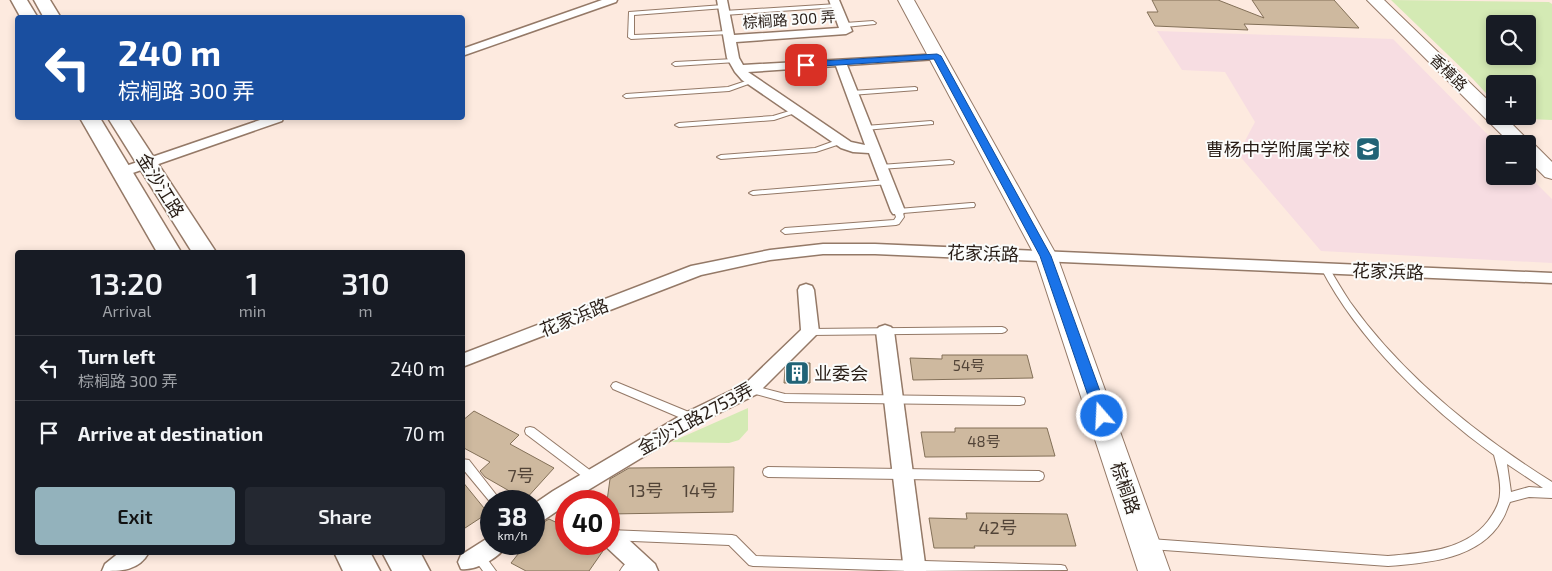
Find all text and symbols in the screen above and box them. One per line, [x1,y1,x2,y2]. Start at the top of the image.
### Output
street label: 棕榈路 300 弄 [742,7,836,31]
map controls [1486,15,1536,185]
button: search [1486,15,1536,65]
text: 240 m [118,31,221,73]
icon: left [35,35,100,100]
pin [785,44,827,86]
street label: 香樟路 [1427,50,1471,94]
icon: arrive [792,51,820,79]
button: + [1486,75,1536,125]
text: 棕榈路 300 弄 [118,77,255,103]
button: − [1486,135,1536,185]
school or university icon: 曹杨中学附属学校 [1355,136,1381,162]
place label: 曹杨中学附属学校 [1206,138,1350,160]
street label: 金沙江路 [133,149,189,221]
street label: 花家浜路 [947,241,1019,265]
street label: 花家浜路 [1352,259,1424,283]
text: 13:20 [91,265,163,301]
text: 1 [246,265,259,301]
text: 310 [341,265,389,301]
street label: 花家浜路 [537,293,611,341]
text: Arrival [102,301,151,320]
text: min [239,301,266,320]
text: m [358,301,372,320]
text: Turn left [78,345,155,368]
icon: left [35,354,63,382]
house number: 54号 [953,356,985,374]
text: 240 m [390,357,445,380]
building icon: 业委会 [784,360,810,386]
place label: 业委会 [814,362,868,384]
text: 棕榈路 300 弄 [78,371,177,390]
street label: 金沙江路2753弄 [633,377,757,459]
position arrow [1075,389,1127,441]
icon: arrive [35,419,63,447]
text: Arrive at destination [78,422,263,445]
text: 70 m [403,422,445,445]
house number: 48号 [967,432,1001,450]
street label: 棕榈路 [1107,459,1145,517]
house number: 7号 [507,464,535,486]
house number: 13号 [628,479,664,501]
house number: 14号 [682,479,718,501]
button: Exit [35,487,235,545]
button: Share [245,487,445,545]
speed limit sign: 40 [555,490,620,555]
text: 38 [498,501,527,531]
house number: 42号 [978,516,1018,538]
text: km/h [498,528,527,542]

